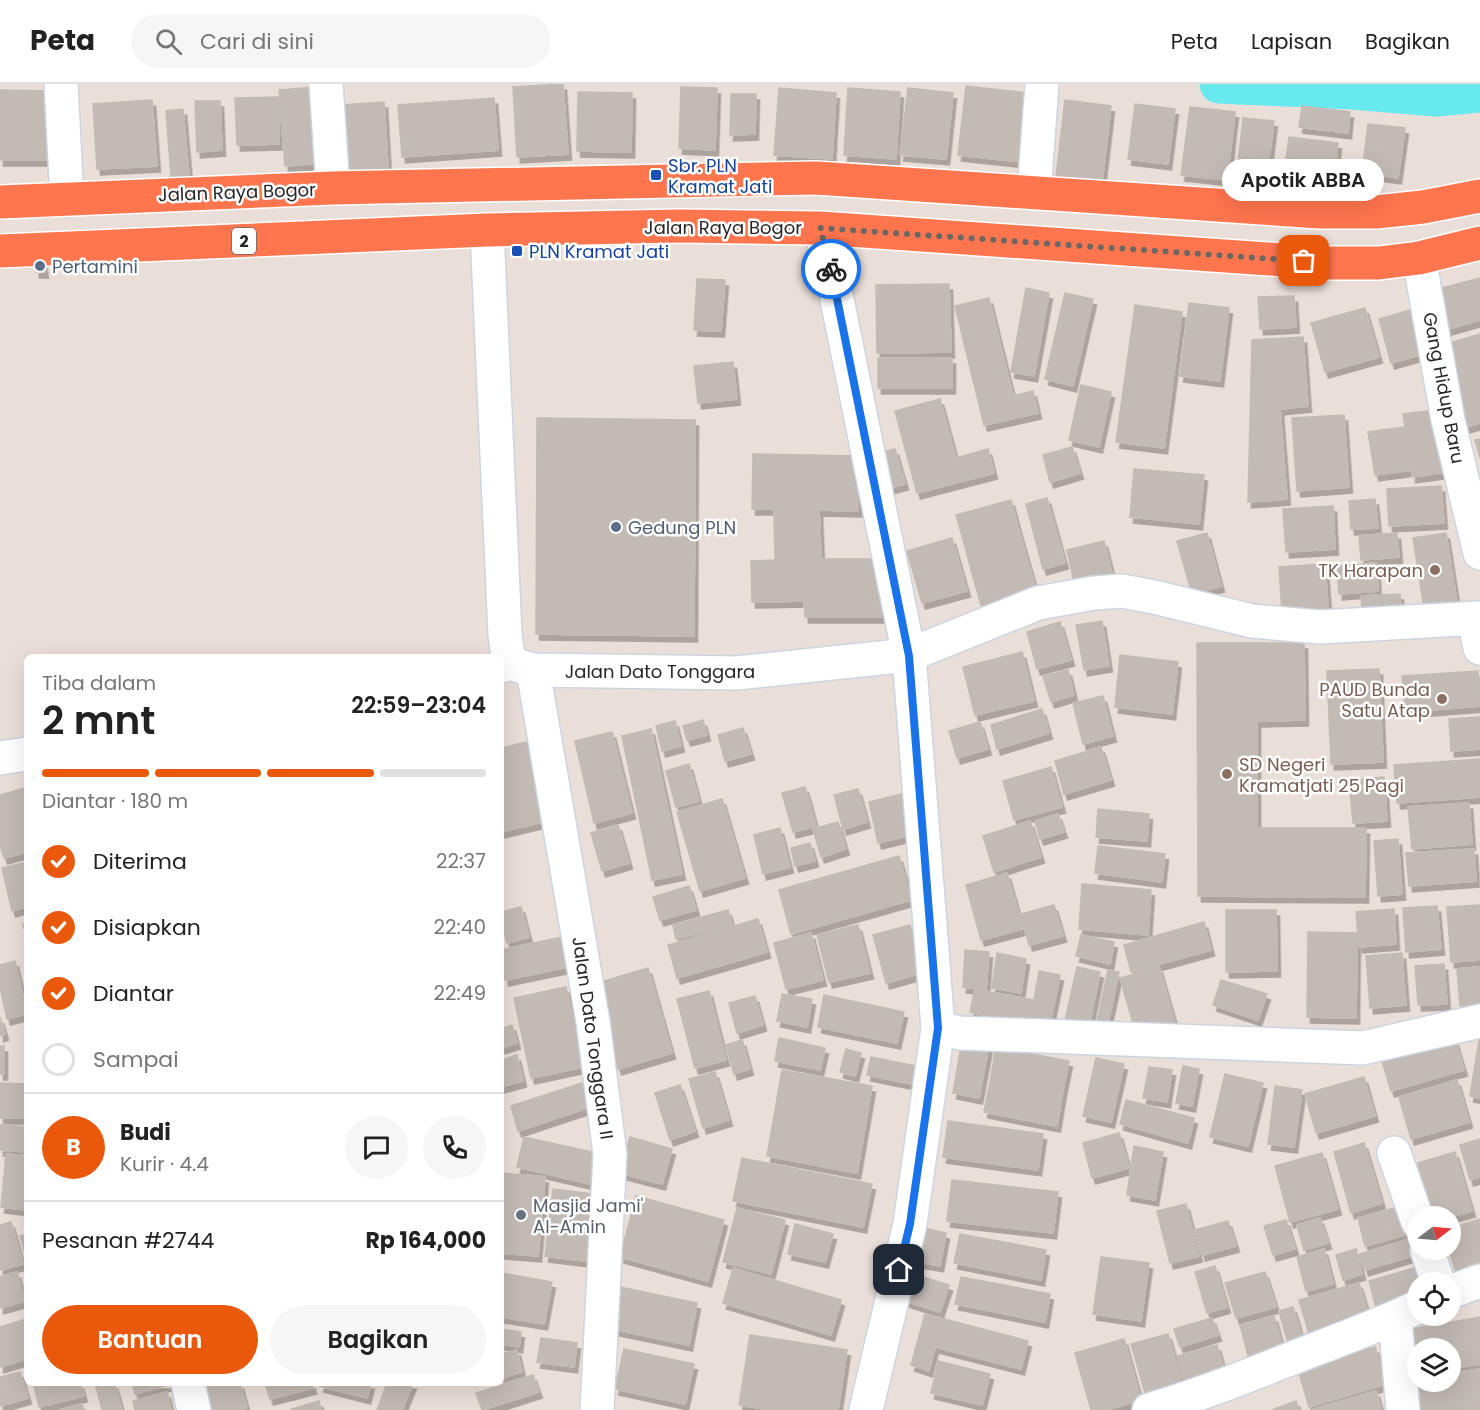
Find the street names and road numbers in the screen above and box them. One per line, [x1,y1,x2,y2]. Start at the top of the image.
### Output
street label: Jalan Raya Bogor [158,177,317,207]
street label: Jalan Raya Bogor [644,215,802,240]
road number: 2 [232,228,256,254]
street label: Gang Hidup Baru [1417,310,1471,466]
street label: Jalan Dato Tonggara [565,659,755,684]
street label: Jalan Dato Tonggara II [566,935,620,1141]

